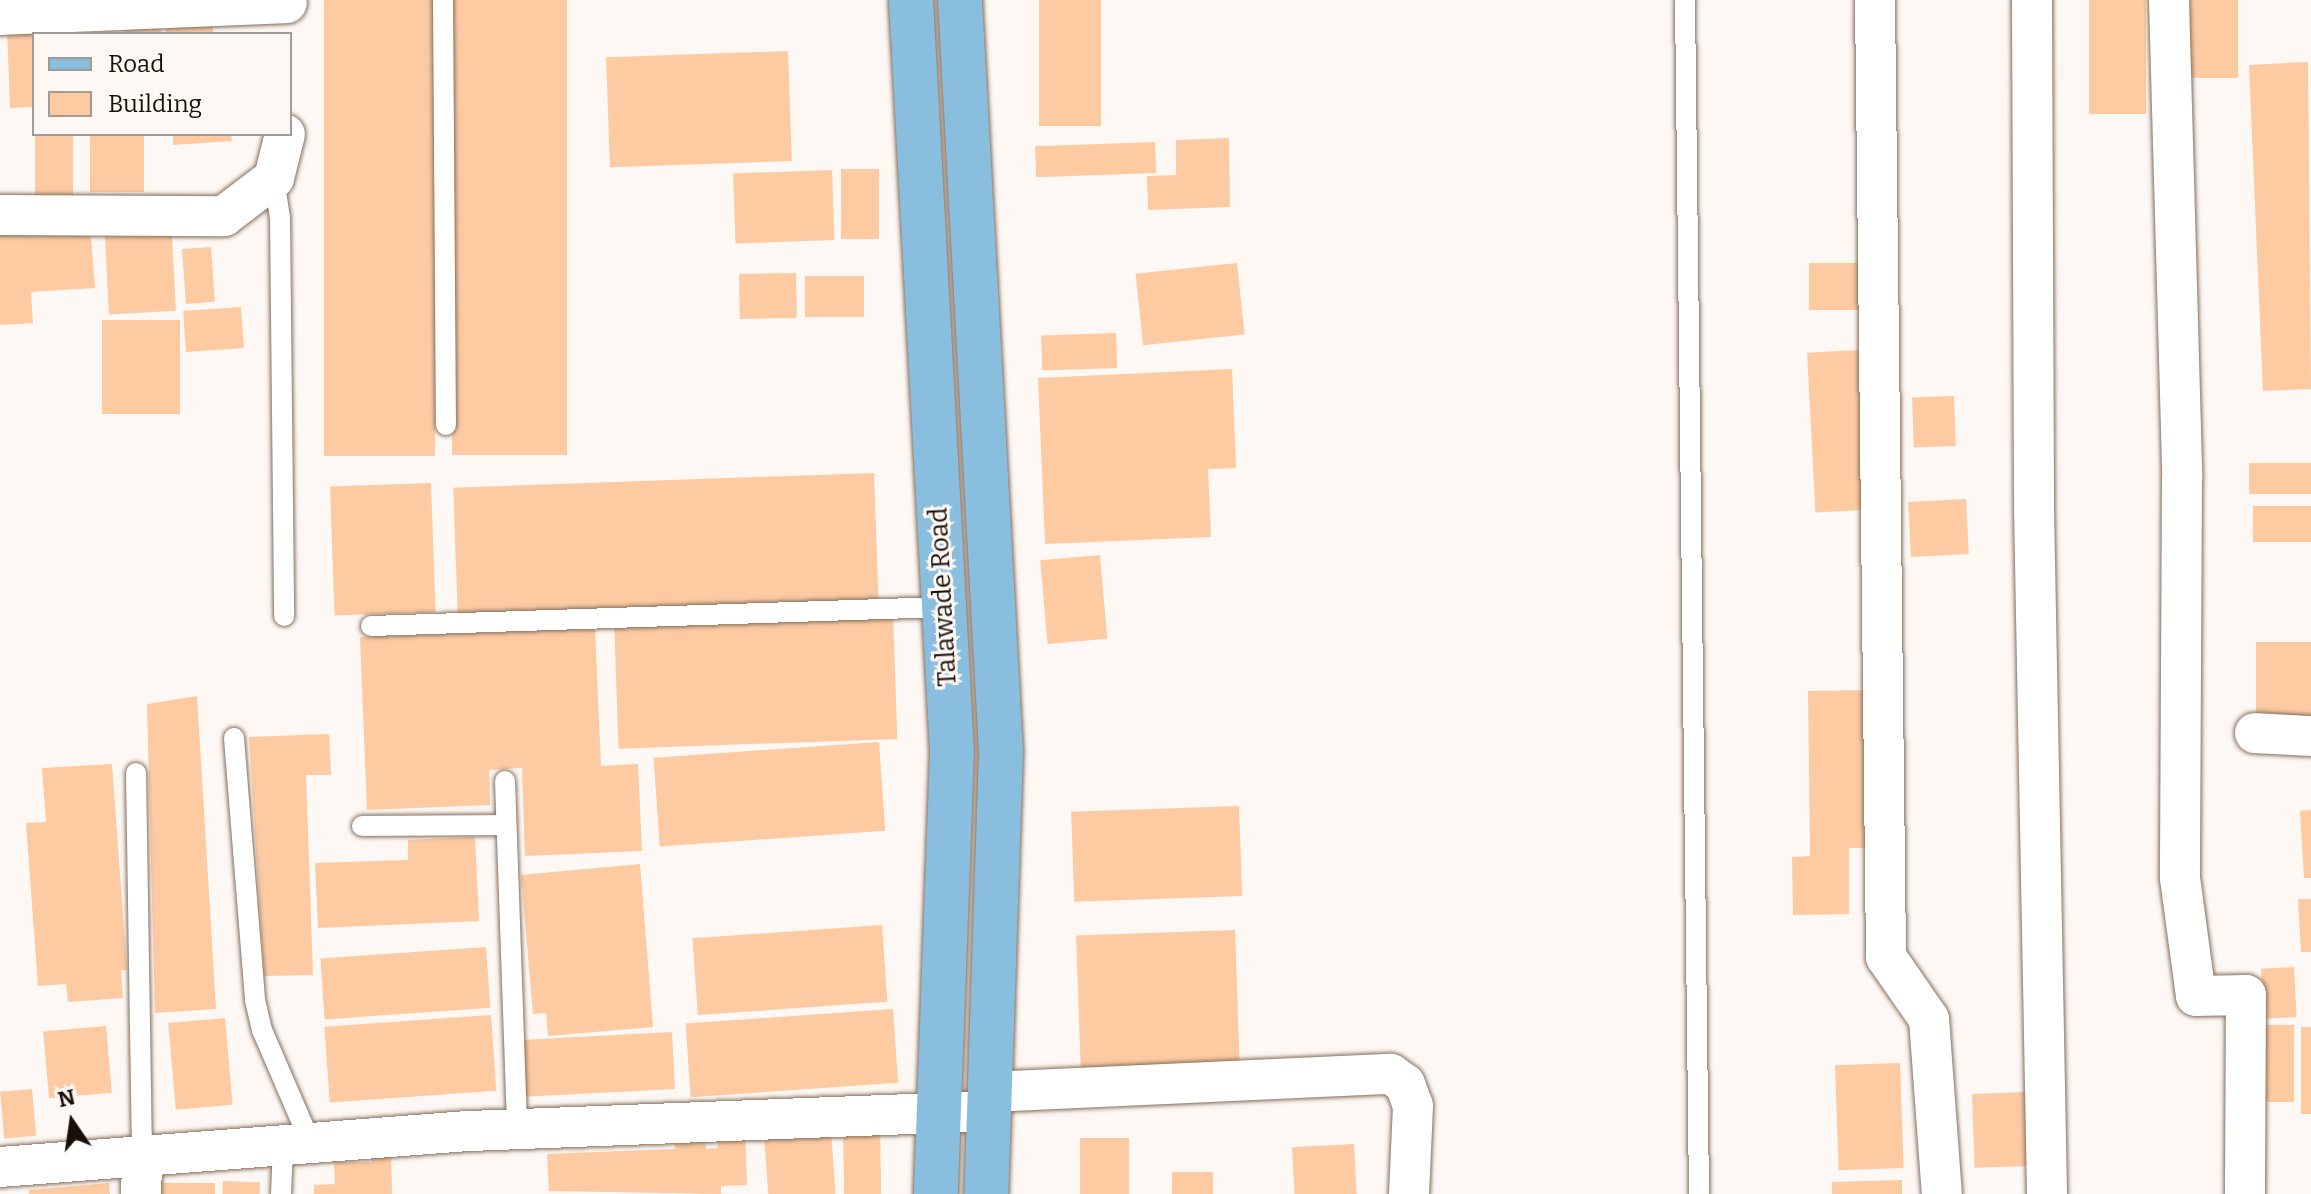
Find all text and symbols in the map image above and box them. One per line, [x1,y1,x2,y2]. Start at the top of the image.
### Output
legend [32,32,292,136]
text: Road [108,50,164,78]
text: Building [108,90,202,118]
street label: Talawade Road [923,507,963,687]
north arrow [32,1082,112,1162]
text: N [55,1083,78,1113]

